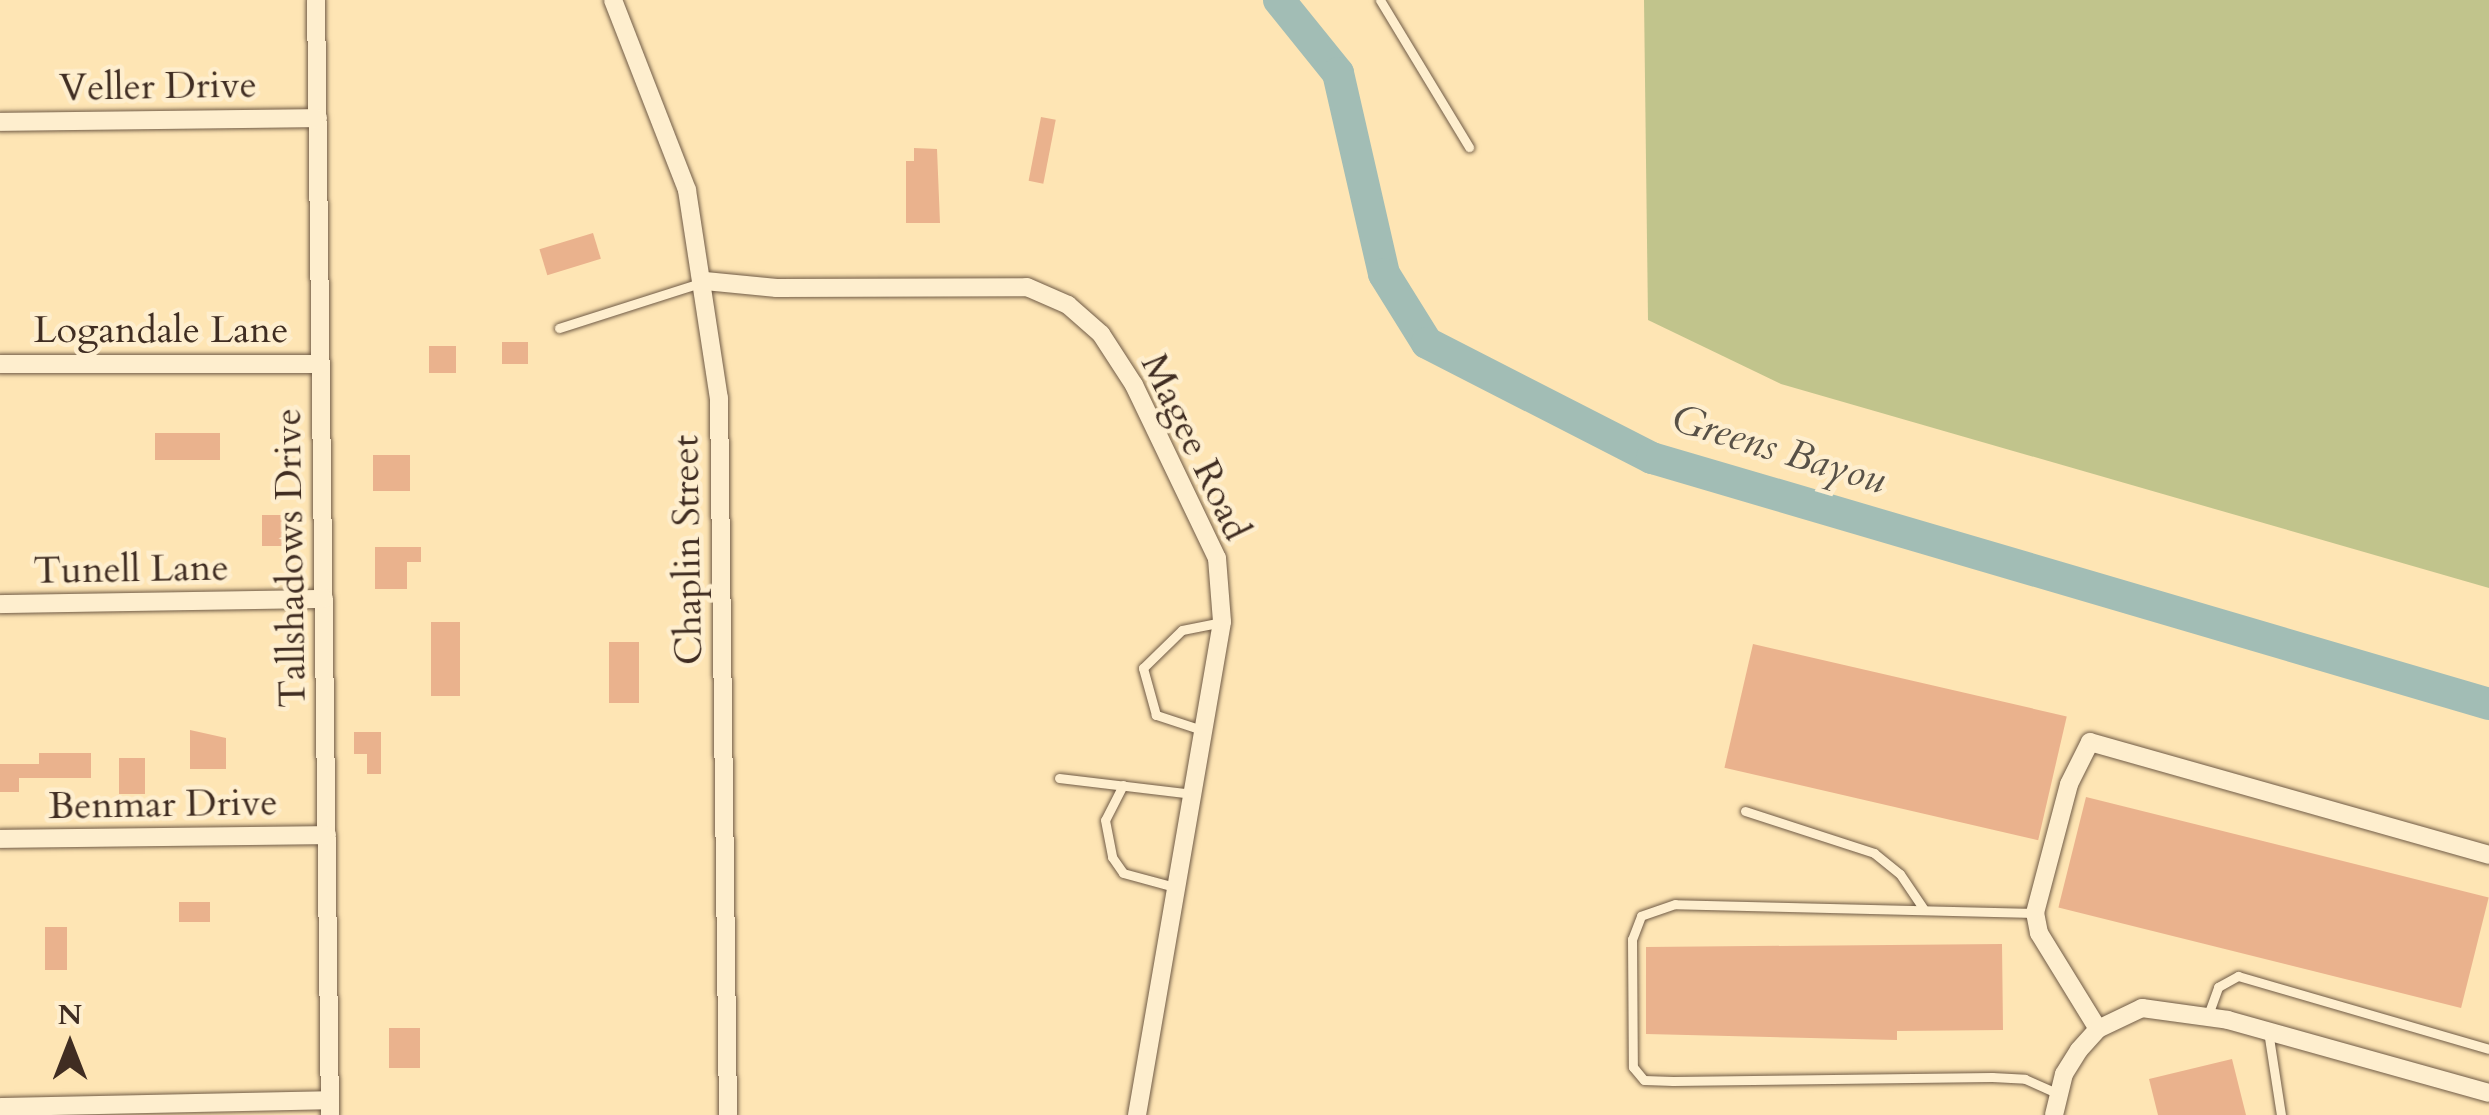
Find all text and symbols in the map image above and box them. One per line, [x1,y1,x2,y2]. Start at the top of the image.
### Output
street label: Veller Drive [59,62,257,112]
street label: Logandale Lane [34,308,288,354]
street label: Magee Road [1130,346,1260,548]
water label: Greens Bayou [1666,395,1892,505]
street label: Tallshadows Drive [266,408,316,708]
street label: Chaplin Street [663,435,713,665]
street label: Tunell Lane [33,545,229,595]
street label: Benmar Drive [48,780,278,830]
north arrow [20,995,120,1095]
text: N [58,996,82,1034]

